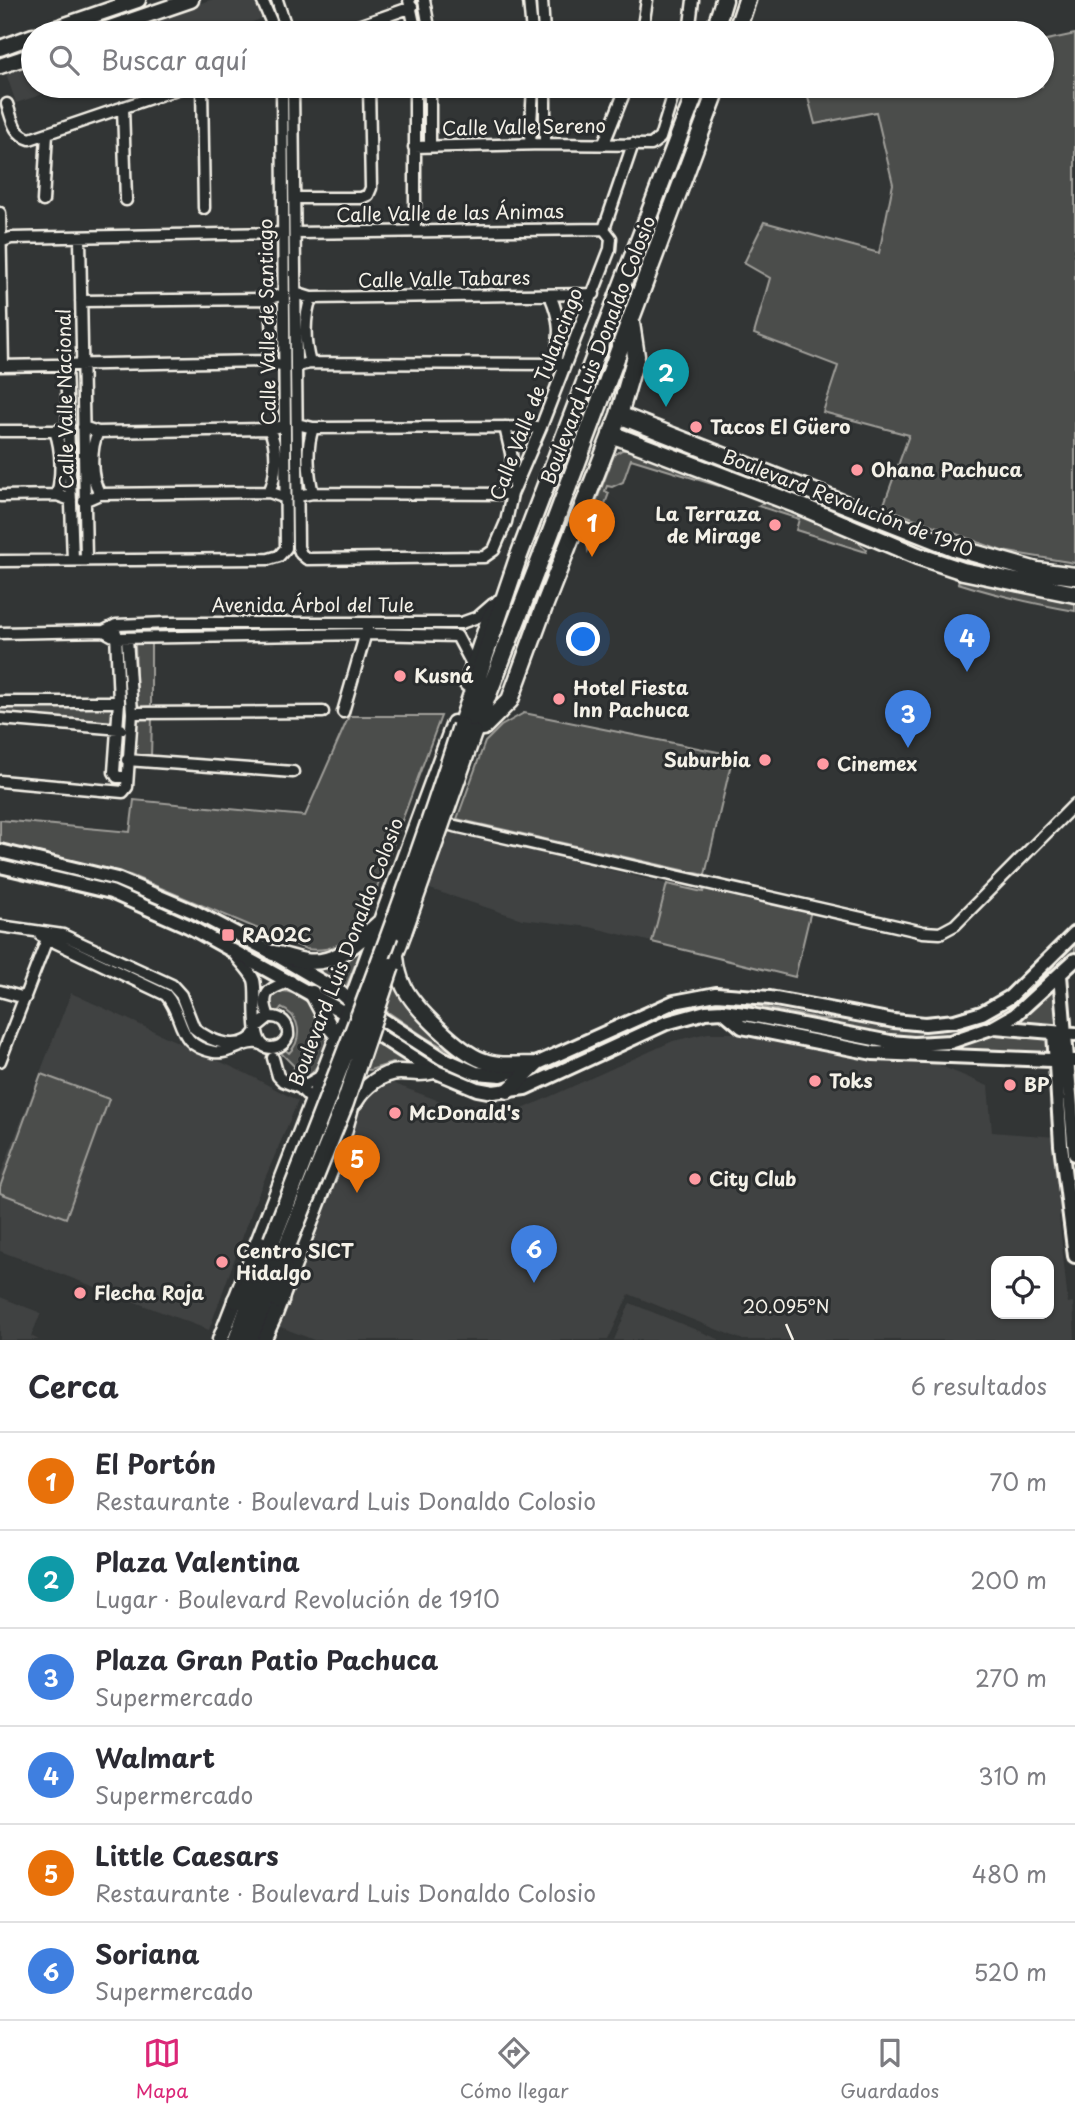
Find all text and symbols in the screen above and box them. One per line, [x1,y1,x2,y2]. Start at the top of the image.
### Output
search box [21,21,1054,98]
text: Buscar aquí [101,40,247,79]
icon: search [45,41,83,79]
street label: Calle Valle Sereno [442,111,606,141]
street label: Calle Valle de las Ánimas [336,196,564,228]
street label: Boulevard Luis Donaldo Colosio [533,211,661,488]
street label: Calle Valle de Santiago [250,218,282,426]
street label: Calle Valle Tabares [357,262,530,294]
street label: Calle Valle de Tulancingo [482,283,589,504]
street label: Calle Valle Nacional [48,309,80,489]
pin: 2 [643,349,689,407]
place label: Tacos El Güero [710,412,850,440]
marker: Tacos El Güero [688,419,704,435]
street label: Boulevard Revolución de 1910 [719,441,978,563]
place label: Ohana Pachuca [871,455,1022,483]
marker: Ohana Pachuca [849,462,865,478]
pin: 1 [569,499,615,557]
place label: La Terraza de Mirage [656,499,761,549]
marker: La Terraza de Mirage [767,517,783,533]
street label: Avenida Árbol del Tule [211,590,415,618]
pin: 4 [944,614,990,672]
your location [566,622,600,656]
place label: Kusná [414,661,474,689]
marker: Kusná [392,668,408,684]
place label: Hotel Fiesta Inn Pachuca [573,673,690,723]
pin: 3 [885,690,931,748]
marker: Hotel Fiesta Inn Pachuca [551,691,567,707]
place label: Suburbia [664,745,751,773]
place label: Cinemex [837,749,918,777]
marker: Suburbia [757,752,773,768]
marker: Cinemex [815,756,831,772]
street label: Boulevard Luis Donaldo Colosio [281,813,409,1090]
place label: RA02C [242,920,311,948]
marker: RA02C [220,927,236,943]
place label: Toks [829,1066,873,1094]
place label: BP [1024,1070,1049,1098]
marker: Toks [807,1073,823,1089]
marker: BP [1002,1077,1018,1093]
place label: McDonald's [409,1098,520,1126]
marker: McDonald's [387,1105,403,1121]
pin: 5 [334,1135,380,1193]
place label: City Club [709,1164,797,1192]
marker: City Club [687,1171,703,1187]
pin: 6 [511,1225,557,1283]
place label: Centro SICT Hidalgo [236,1236,354,1286]
marker: Centro SICT Hidalgo [214,1254,230,1270]
map controls [991,1256,1054,1319]
button: locate [991,1256,1054,1319]
place label: Flecha Roja [94,1278,204,1306]
marker: Flecha Roja [72,1285,88,1301]
text: 20.095°N [742,1292,830,1319]
text: Cerca [28,1363,119,1408]
text: 6 resultados [911,1368,1047,1403]
text: El Portón [95,1444,216,1483]
text: 1 [46,1464,57,1499]
text: 70 m [989,1464,1047,1499]
text: Restaurante · Boulevard Luis Donaldo Colosio [95,1483,596,1518]
text: Plaza Valentina [95,1542,300,1581]
text: 2 [43,1562,59,1597]
text: 200 m [970,1562,1047,1597]
text: Lugar · Boulevard Revolución de 1910 [95,1581,500,1616]
text: Plaza Gran Patio Pachuca [95,1640,438,1679]
text: 3 [43,1660,59,1695]
text: 270 m [975,1660,1047,1695]
text: Supermercado [95,1679,253,1714]
text: Walmart [95,1738,215,1777]
text: 4 [43,1758,59,1793]
text: 310 m [978,1758,1047,1793]
text: Supermercado [95,1777,253,1812]
text: Little Caesars [95,1836,279,1875]
text: 5 [44,1856,58,1891]
text: 480 m [972,1856,1047,1891]
text: Restaurante · Boulevard Luis Donaldo Colosio [95,1875,596,1910]
text: Soriana [95,1934,200,1973]
text: 6 [43,1954,59,1989]
text: 520 m [974,1954,1047,1989]
text: Supermercado [95,1973,253,2008]
tab: Mapa [136,2034,188,2104]
tab: Cómo llegar [460,2034,569,2104]
tab: Guardados [840,2034,939,2104]

